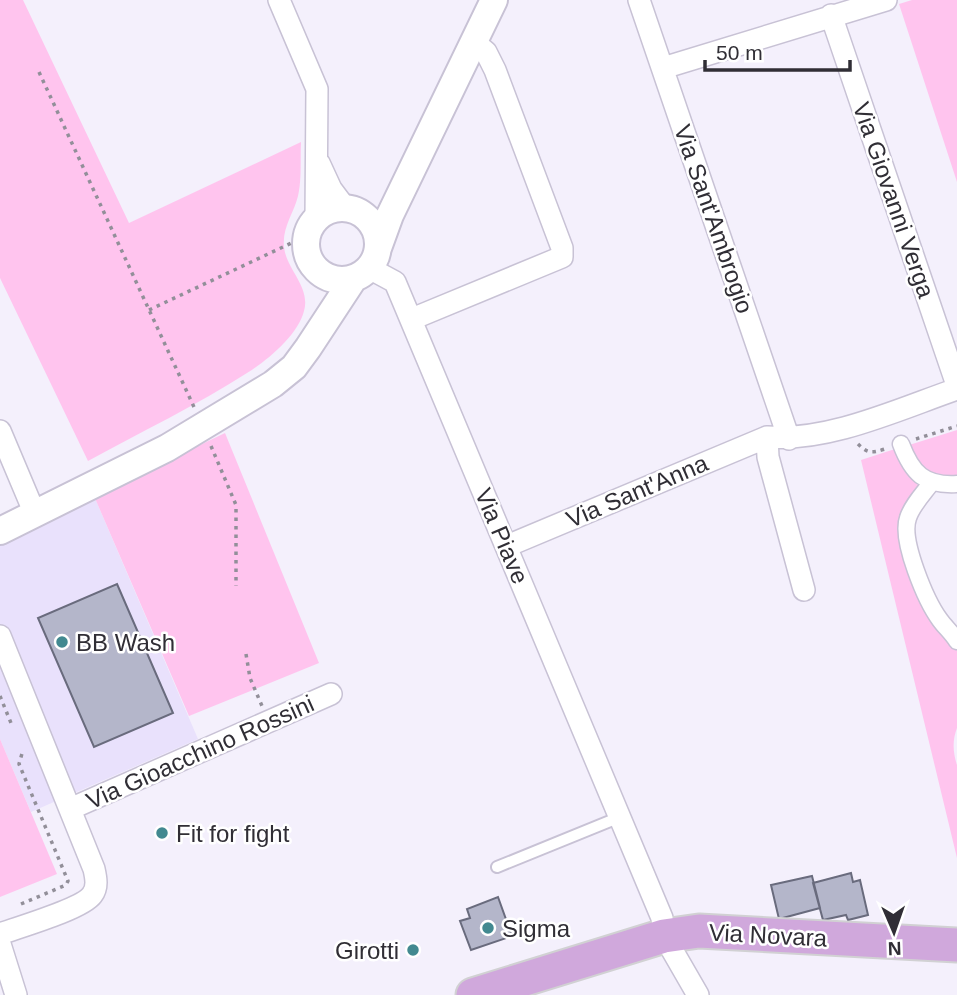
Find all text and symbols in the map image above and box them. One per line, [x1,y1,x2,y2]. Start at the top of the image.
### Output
scale bar [705,28,850,72]
text: 50 m [716,41,763,64]
street label: Via Giovanni Verga [848,99,940,302]
street label: Via Sant'Ambrogio [669,121,759,317]
street label: Via Sant'Anna [562,449,712,533]
street label: Via Piave [470,484,534,588]
place label: BB Wash [76,629,175,656]
marker: BB Wash [54,634,70,650]
street label: Via Gioacchino Rossini [82,690,318,814]
place label: Fit for fight [176,820,290,847]
marker: Fit for fight [154,825,170,841]
north arrow [859,897,929,967]
place label: Sigma [502,915,571,942]
street label: Via Novara [708,918,828,952]
marker: Sigma [480,920,496,936]
place label: Girotti [335,937,399,964]
text: N [887,938,902,959]
marker: Girotti [405,942,421,958]

